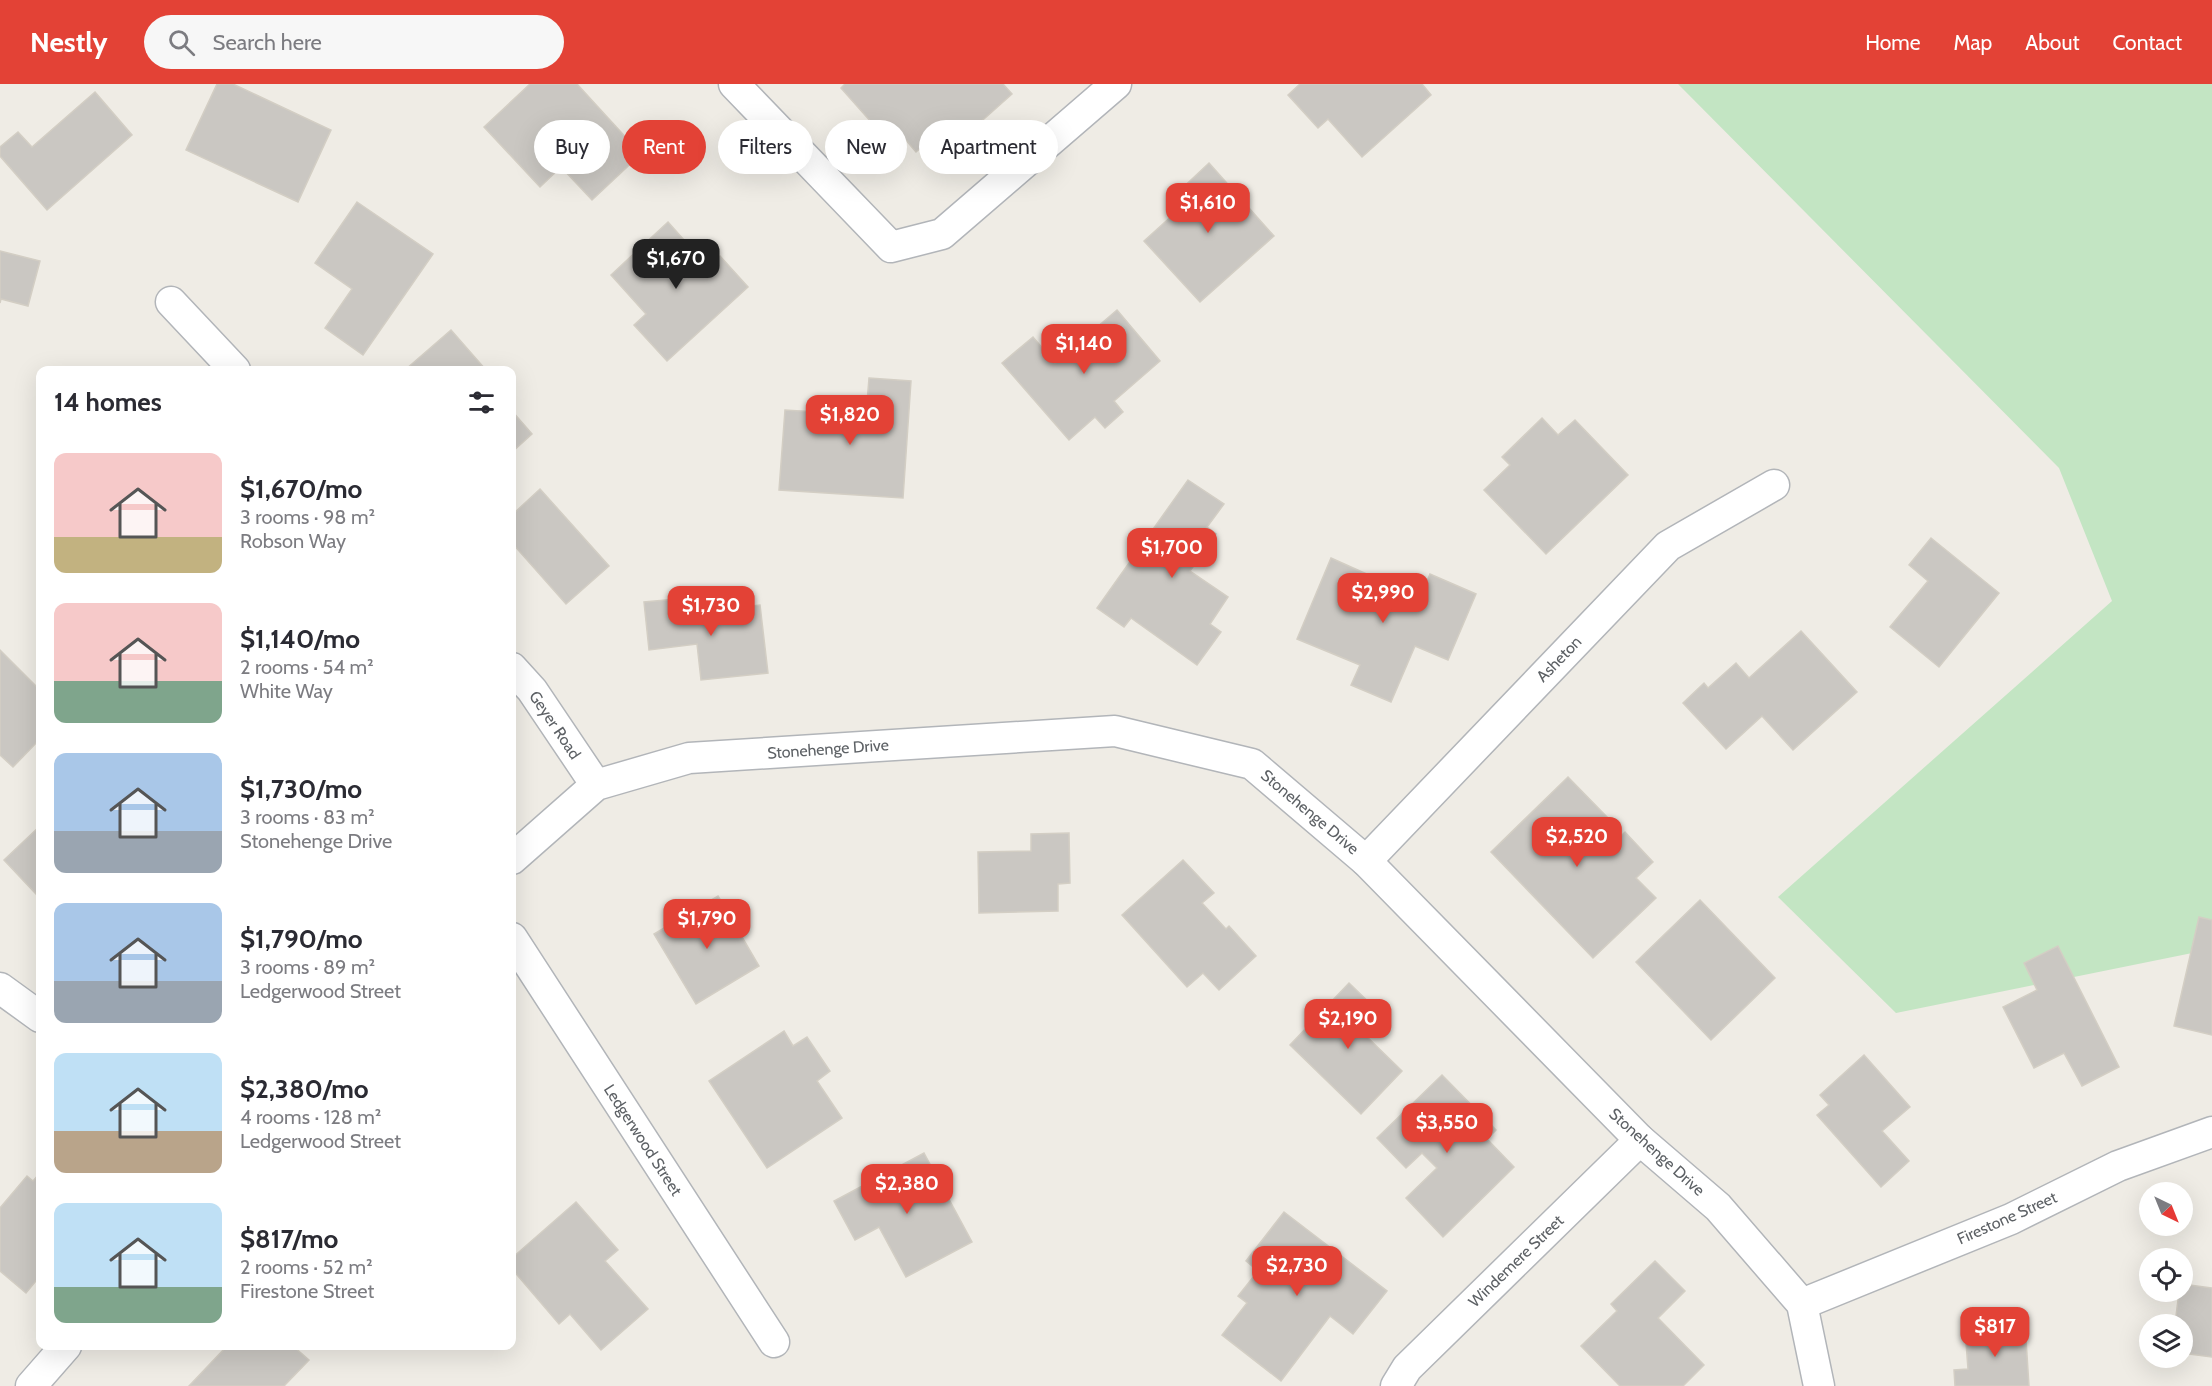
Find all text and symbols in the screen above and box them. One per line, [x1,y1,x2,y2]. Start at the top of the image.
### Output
search box [144,15,564,69]
text: Nestly [30,25,108,59]
icon: search [165,26,198,59]
text: Search here [213,29,322,56]
text: Home [1865,30,1921,55]
text: Map [1954,30,1992,55]
text: About [2025,30,2079,55]
text: Contact [2112,30,2182,55]
chip: Buy [534,120,610,174]
chip: Rent [622,120,706,174]
chip: Filters [718,120,813,174]
chip: New [825,120,907,174]
chip: Apartment [919,120,1058,174]
pin: $1,610 [1159,183,1257,234]
text: $1,610 [1180,190,1236,214]
pin: $1,670 [627,239,725,290]
text: $1,670 [647,246,706,270]
pin: $1,140 [1035,324,1133,375]
text: $1,140 [1055,331,1113,355]
text: 14 homes [54,386,162,418]
icon: filters [465,386,498,419]
pin: $1,820 [801,395,899,446]
text: $1,820 [820,402,880,426]
text: $1,670/mo [240,473,362,505]
icon: home [102,477,174,549]
text: 3 rooms · 98 m² [240,505,375,529]
pin: $1,700 [1123,528,1221,579]
text: Robson Way [240,529,346,553]
text: $1,700 [1141,535,1203,559]
pin: $2,990 [1334,573,1432,624]
text: $2,990 [1351,580,1415,604]
pin: $1,730 [662,586,760,637]
text: $1,730 [682,593,740,617]
text: $1,140/mo [240,623,360,655]
icon: home [102,627,174,699]
street label: Asheton [1533,632,1585,686]
text: 2 rooms · 54 m² [240,655,374,679]
text: White Way [240,679,333,703]
street label: Geyer Road [525,687,585,763]
street label: Stonehenge Drive [767,735,889,763]
street label: Stonehenge Drive [1257,766,1363,858]
text: $1,730/mo [240,773,362,805]
icon: home [102,777,174,849]
text: 3 rooms · 83 m² [240,805,375,829]
pin: $2,520 [1528,817,1626,868]
text: $2,520 [1546,824,1608,848]
text: Stonehenge Drive [240,829,392,853]
pin: $1,790 [658,899,756,950]
text: $1,790 [677,906,737,930]
text: $1,790/mo [240,923,363,955]
icon: home [102,927,174,999]
text: 3 rooms · 89 m² [240,955,375,979]
text: Ledgerwood Street [240,979,401,1003]
pin: $2,190 [1299,999,1397,1050]
text: $2,190 [1318,1006,1378,1030]
text: $2,380/mo [240,1073,369,1105]
icon: home [102,1077,174,1149]
street label: Ledgerwood Street [600,1081,686,1200]
pin: $3,550 [1398,1103,1496,1154]
street label: Stonehenge Drive [1605,1104,1709,1200]
text: 4 rooms · 128 m² [240,1105,382,1129]
text: $3,550 [1416,1110,1478,1134]
text: Ledgerwood Street [240,1129,401,1153]
pin: $2,380 [858,1164,956,1215]
text: $2,380 [875,1171,939,1195]
north arrow [2139,1182,2193,1236]
map controls [2139,1182,2193,1368]
street label: Firestone Street [1954,1187,2060,1248]
street label: Windemere Street [1465,1211,1568,1311]
text: $817/mo [240,1223,338,1255]
icon: home [102,1227,174,1299]
pin: $2,730 [1248,1246,1346,1297]
button: locate [2139,1248,2193,1302]
text: $2,730 [1266,1253,1328,1277]
text: 2 rooms · 52 m² [240,1255,373,1279]
text: Firestone Street [240,1279,374,1303]
pin: $817 [1959,1307,2031,1358]
text: $817 [1974,1314,2016,1338]
button: layers [2139,1314,2193,1368]

